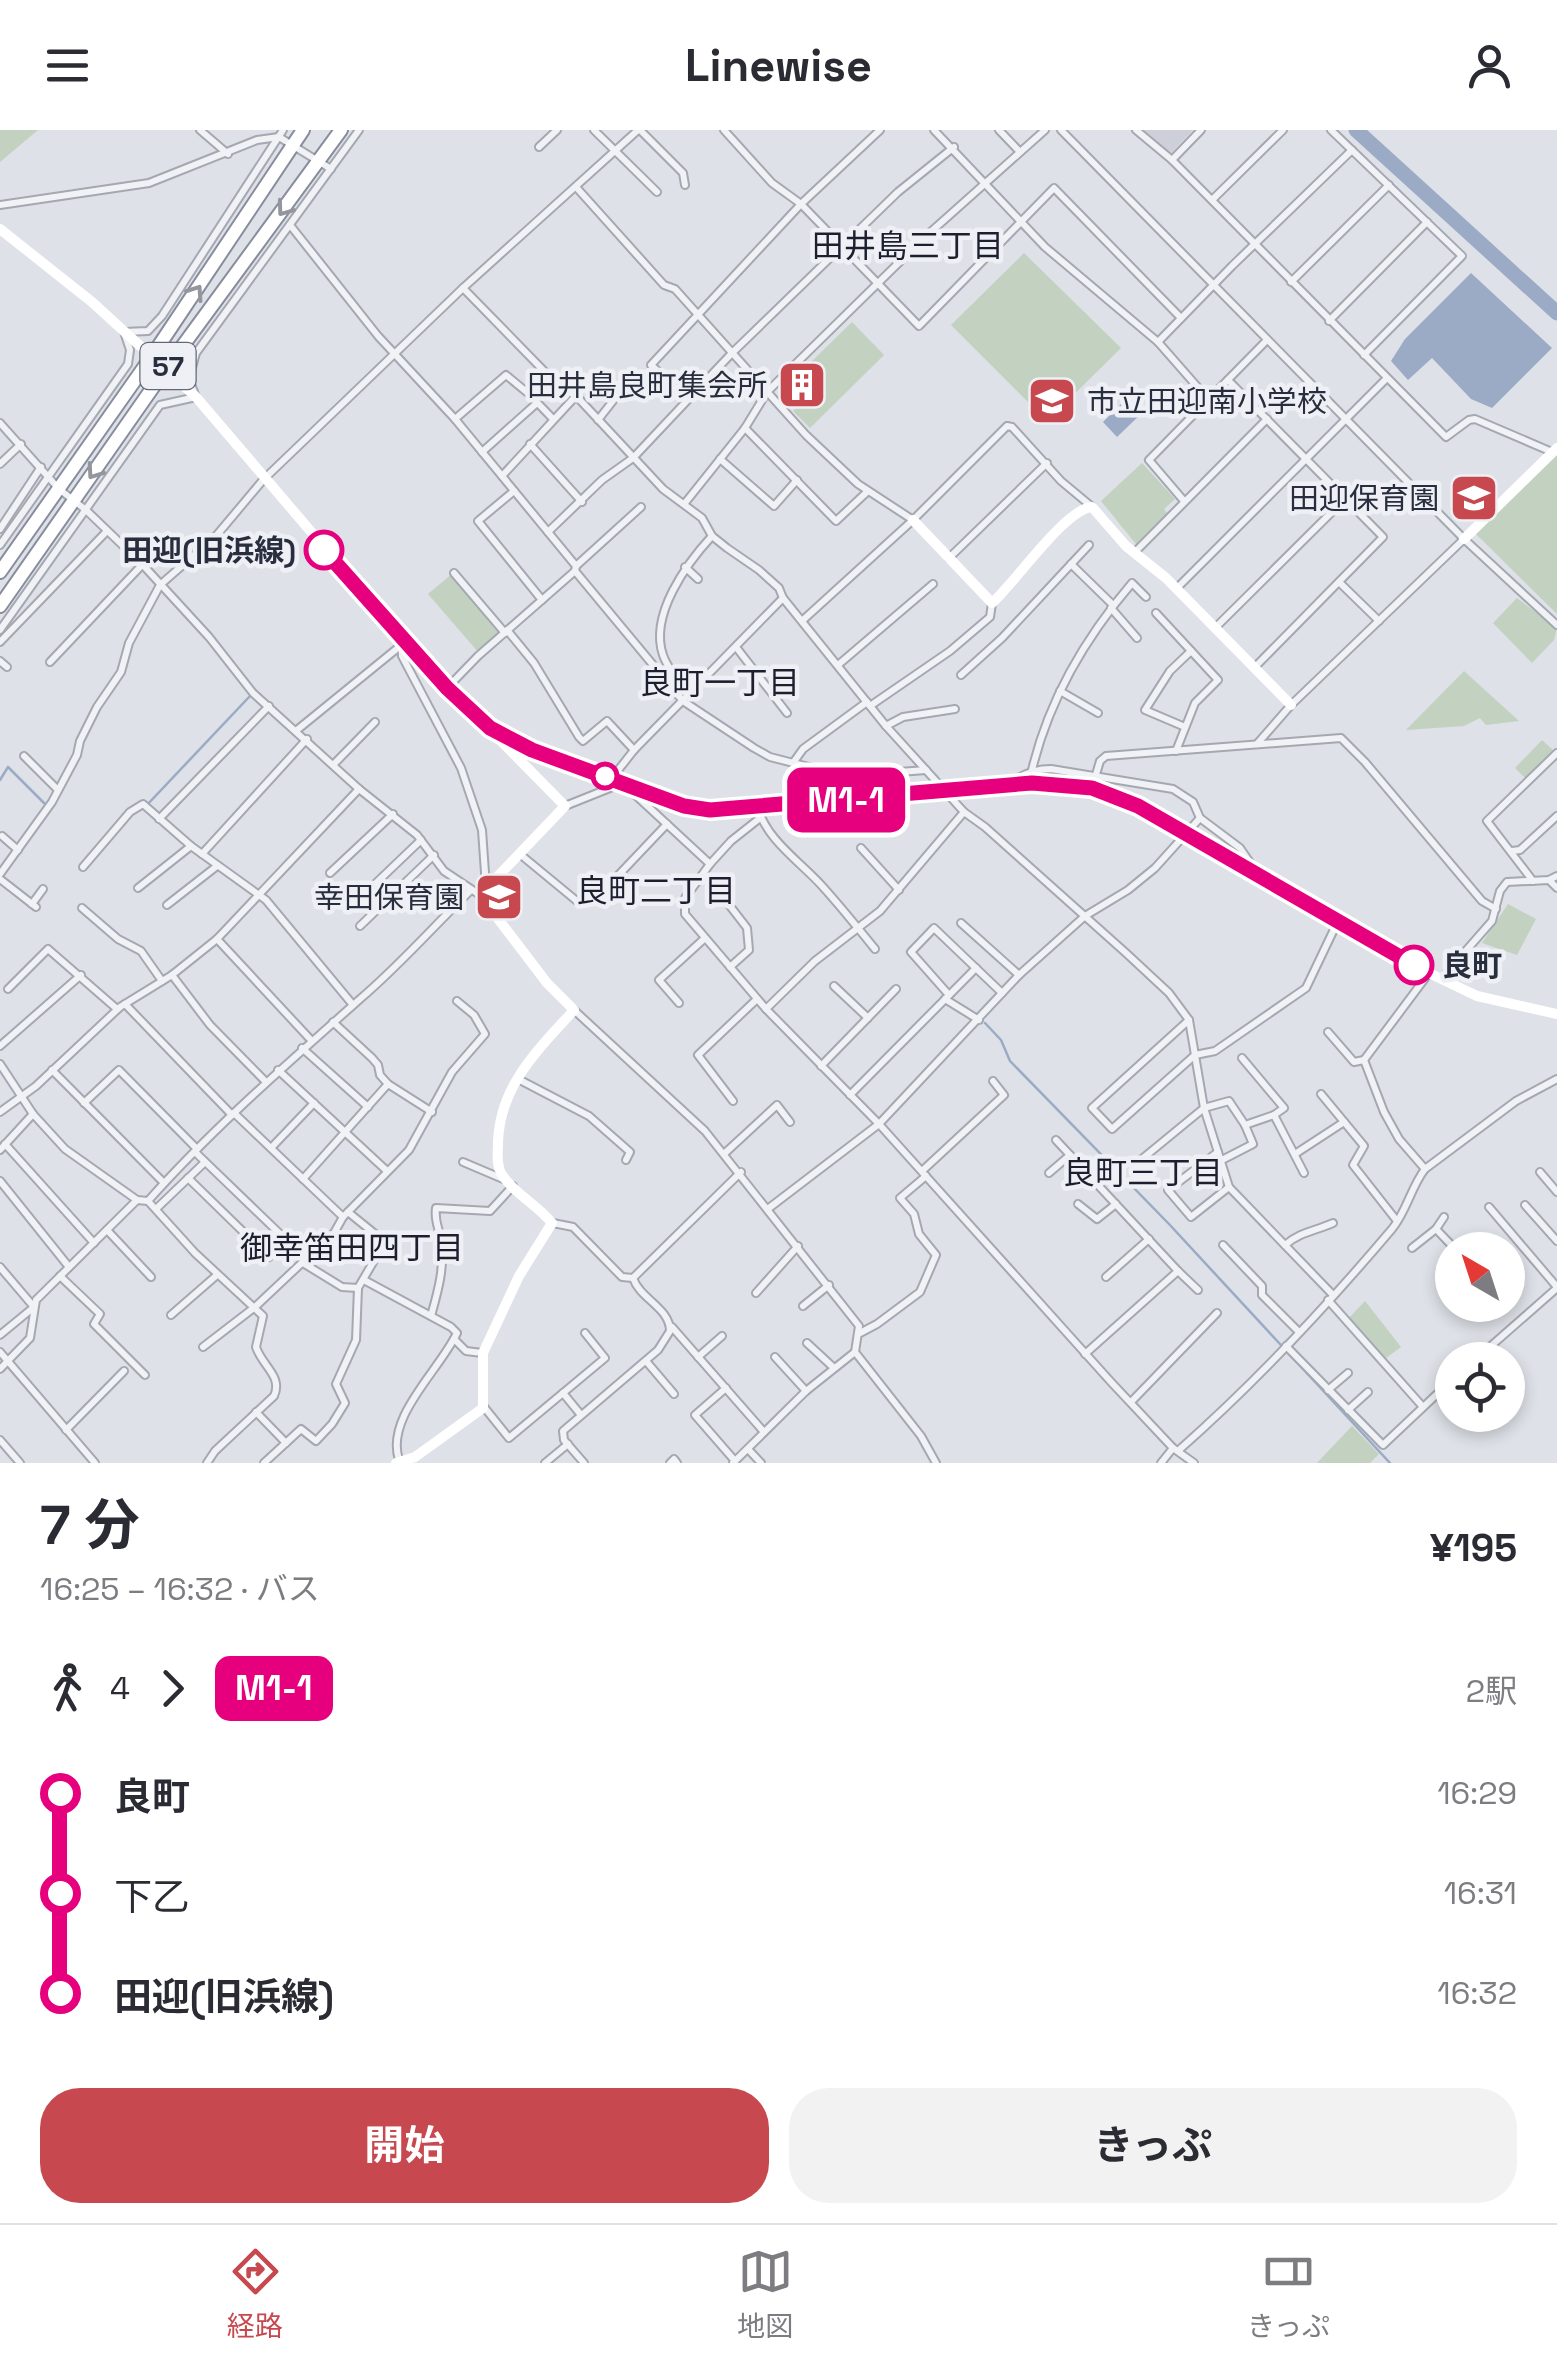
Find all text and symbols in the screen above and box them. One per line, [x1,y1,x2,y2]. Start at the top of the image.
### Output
text: Linewise [685,37,872,94]
icon: menu [40,38,95,93]
icon: person [1462,38,1517,93]
one-way arrow [277,197,296,216]
district label: 田井島三丁目 [812,226,1004,266]
one-way arrow [184,284,202,303]
road number: 57 [140,343,196,389]
building icon: 田井島良町集会所 [776,359,828,411]
place label: 田井島良町集会所 [527,366,767,405]
school or university icon: 市立田迎南小学校 [1026,375,1078,427]
place label: 市立田迎南小学校 [1087,382,1327,421]
one-way arrow [88,461,106,480]
school or university icon: 田迎保育園 [1448,472,1500,524]
place label: 田迎保育園 [1289,479,1439,518]
place label: 田迎(旧浜線) [122,531,296,570]
marker: 田迎(旧浜線) [305,531,343,569]
district label: 良町一丁目 [640,663,800,703]
unlabelled marker [592,763,618,789]
line badge: M1-1 [776,768,916,832]
text: M1-1 [807,778,885,822]
school or university icon: 幸田保育園 [473,871,525,923]
district label: 良町二丁目 [576,871,736,911]
place label: 幸田保育園 [314,878,464,917]
marker: 良町 [1395,946,1433,984]
place label: 良町 [1442,946,1502,985]
district label: 良町三丁目 [1063,1153,1223,1193]
district label: 御幸笛田四丁目 [240,1228,464,1268]
north arrow [1435,1232,1525,1322]
map controls [1435,1232,1525,1432]
button: locate [1435,1342,1525,1432]
text: 7 分 [40,1490,139,1560]
text: ¥195 [1430,1524,1517,1572]
text: 16:25 – 16:32 · バス [40,1569,320,1609]
icon: walk [40,1661,95,1716]
icon: forward [145,1661,200,1716]
text: M1-1 [235,1666,313,1710]
text: 4 [110,1668,130,1708]
text: 2駅 [1466,1671,1517,1711]
text: 良町 [114,1773,190,1821]
text: 16:29 [1437,1773,1517,1813]
text: 下乙 [114,1873,190,1921]
text: 16:31 [1444,1873,1517,1913]
text: 田迎(旧浜線) [114,1973,334,2021]
text: 16:32 [1437,1973,1517,2013]
button: 開始 [40,2088,769,2203]
button: きっぷ [789,2088,1517,2203]
tab: 経路 [227,2244,283,2344]
tab: 地図 [737,2244,793,2344]
tab: きっぷ [1247,2244,1330,2344]

